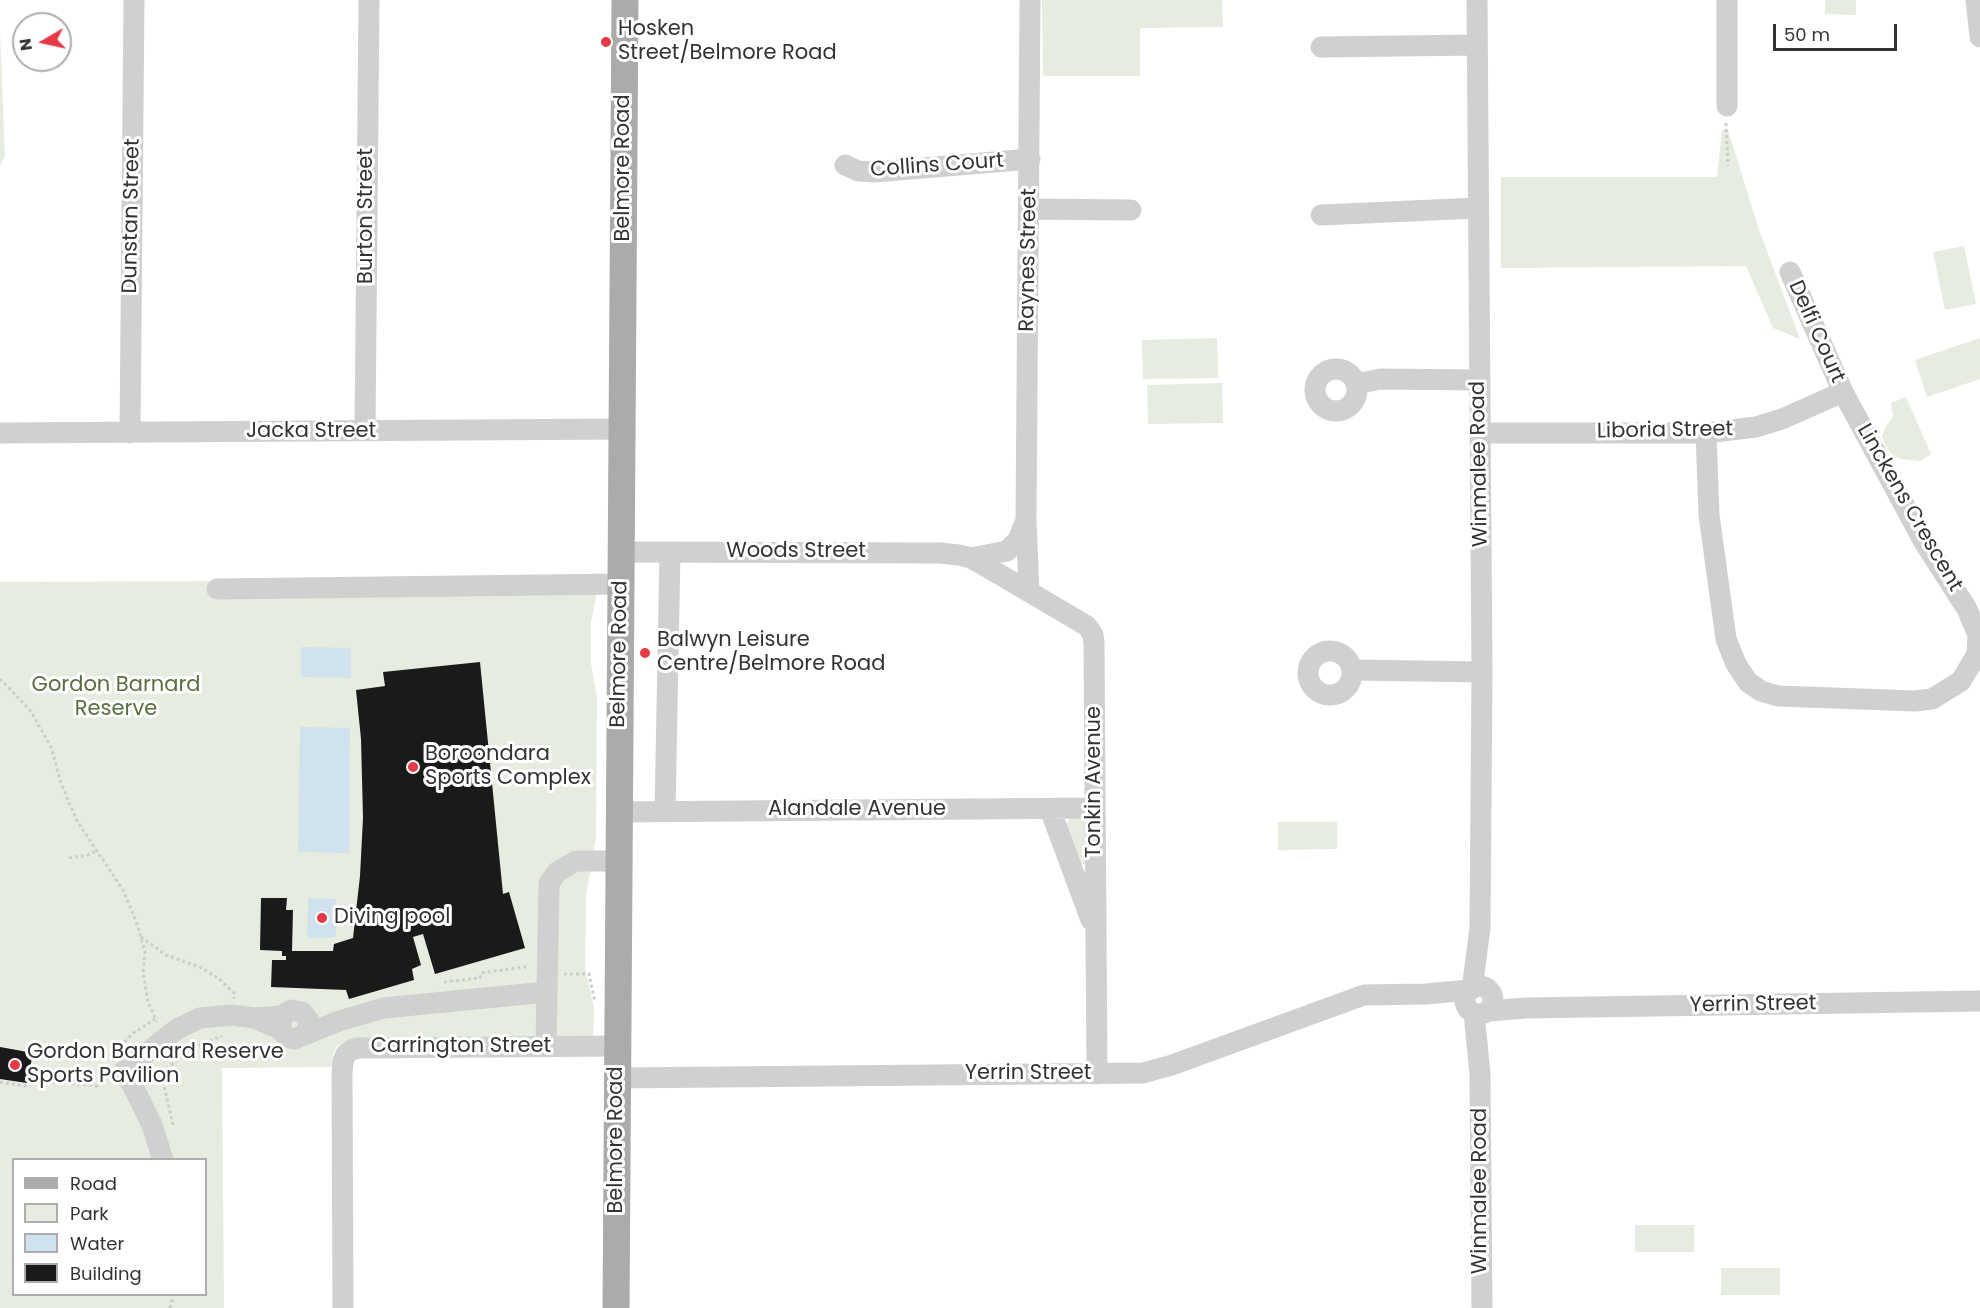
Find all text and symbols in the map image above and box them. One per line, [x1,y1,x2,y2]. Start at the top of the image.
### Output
north arrow [12,12,72,72]
scale bar [1776,12,1900,50]
place label: Hosken Street/Belmore Road [618,17,837,67]
text: 50 m [1784,22,1830,47]
marker: Hosken Street/Belmore Road [599,35,613,49]
text: N [13,37,38,52]
street label: Belmore Road [611,94,637,242]
street label: Dunstan Street [118,138,146,294]
street label: Burton Street [354,148,380,284]
street label: Collins Court [869,149,1005,183]
street label: Raynes Street [1015,188,1043,332]
street label: Delfi Court [1782,277,1850,387]
street label: Winmalee Road [1466,381,1494,547]
street label: Liboria Street [1597,417,1733,445]
street label: Jacka Street [246,419,376,445]
street label: Linckens Crescent [1851,420,1967,596]
street label: Woods Street [726,539,866,565]
street label: Belmore Road [606,580,634,728]
place label: Balwyn Leisure Centre/Belmore Road [657,628,885,678]
marker: Balwyn Leisure Centre/Belmore Road [638,646,652,660]
park label: Gordon Barnard Reserve [32,673,200,723]
street label: Tonkin Avenue [1082,706,1108,858]
place label: Boroondara Sports Complex [425,742,591,792]
marker: Boroondara Sports Complex [406,760,420,774]
street label: Alandale Avenue [768,797,946,823]
place label: Diving pool [334,905,450,931]
marker: Diving pool [315,911,329,925]
street label: Yerrin Street [1689,991,1817,1019]
street label: Carrington Street [371,1034,551,1060]
place label: Gordon Barnard Reserve Sports Pavilion [27,1040,284,1090]
marker: Gordon Barnard Reserve Sports Pavilion [8,1058,22,1072]
street label: Yerrin Street [965,1061,1091,1087]
street label: Belmore Road [604,1066,630,1214]
street label: Winmalee Road [1468,1108,1494,1274]
legend [12,1158,207,1296]
text: Road [70,1171,117,1196]
text: Park [70,1201,109,1226]
text: Water [70,1231,124,1256]
text: Building [70,1261,142,1286]

